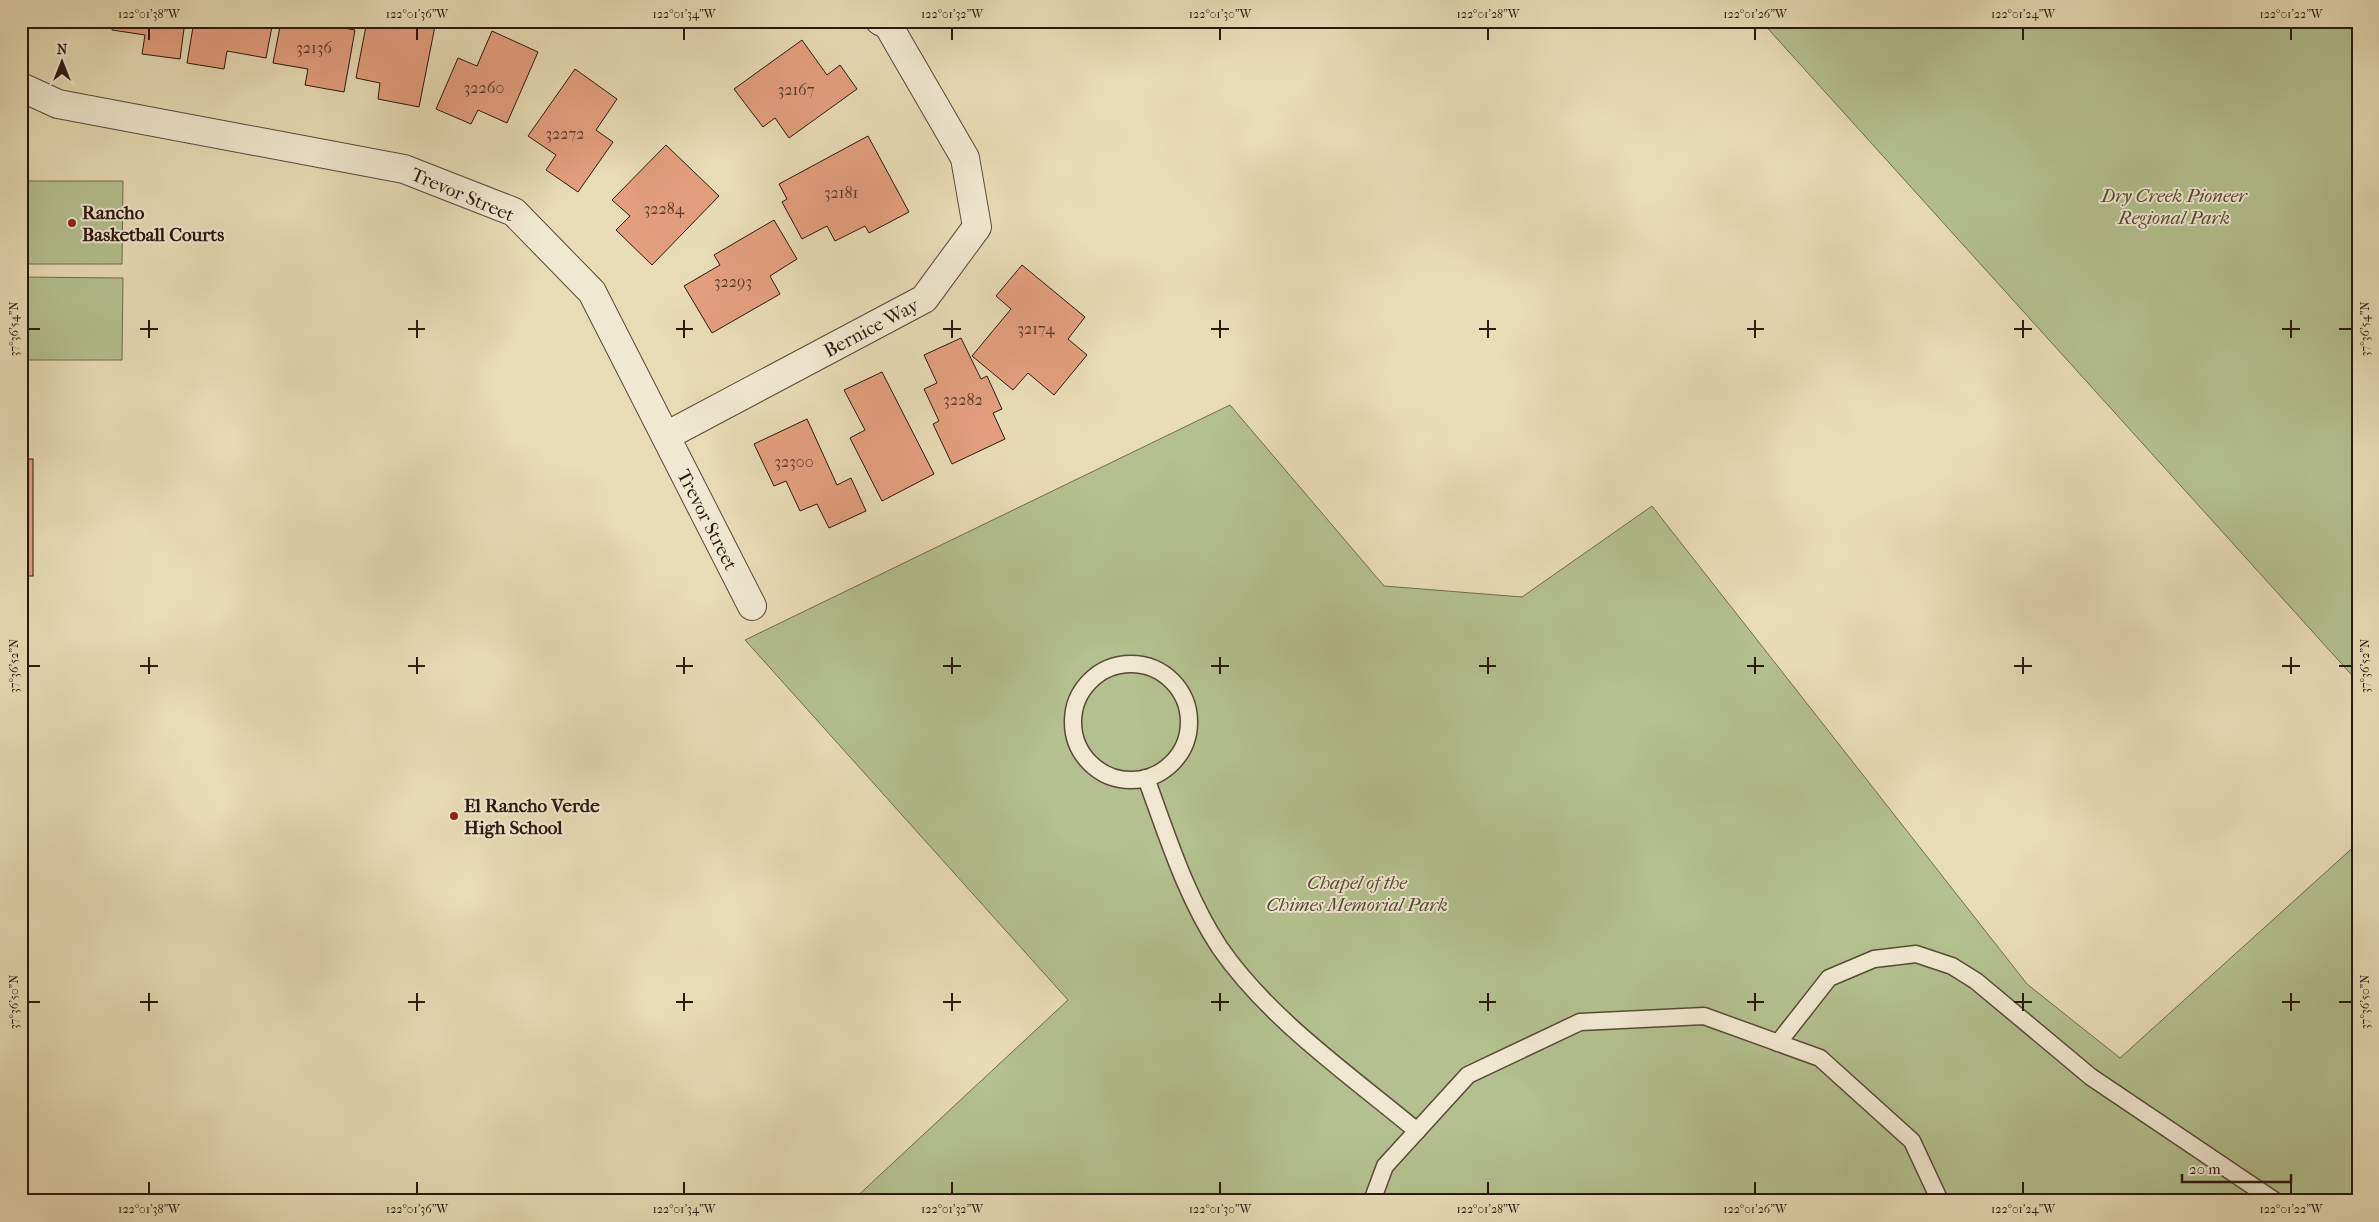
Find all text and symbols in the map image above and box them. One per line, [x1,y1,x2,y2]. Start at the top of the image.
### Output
text: 122°01'38"W [118,7,181,21]
text: 122°01'36"W [386,7,449,21]
text: 122°01'34"W [653,7,717,21]
text: 122°01'32"W [921,7,984,21]
text: 122°01'30"W [1189,7,1252,21]
text: 122°01'28"W [1456,7,1521,21]
text: 122°01'26"W [1723,7,1788,21]
text: 122°01'24"W [1991,7,2056,21]
text: 122°01'22"W [2259,7,2324,21]
north arrow [38,38,88,88]
house number: 32136 [296,38,332,57]
text: N [57,41,68,58]
house number: 32260 [464,78,504,97]
house number: 32167 [778,80,815,99]
house number: 32272 [546,124,584,143]
street label: Trevor Street [408,163,518,227]
house number: 32181 [824,183,858,202]
park label: Dry Creek Pioneer Regional Park [2099,185,2248,229]
house number: 32284 [644,199,685,218]
place label: Rancho Basketball Courts [82,202,224,246]
marker: Rancho Basketball Courts [66,217,78,229]
house number: 32293 [714,272,752,291]
street label: Bernice Way [820,294,923,362]
text: 37°36'54"N [7,301,21,357]
text: 37°36'54"N [2358,301,2372,357]
house number: 32174 [1017,319,1055,338]
house number: 32282 [943,390,983,409]
house number: 32300 [774,452,814,471]
street label: Trevor Street [672,466,742,574]
text: 37°36'52"N [7,639,21,693]
text: 37°36'52"N [2358,639,2372,693]
place label: El Rancho Verde High School [464,795,600,839]
marker: El Rancho Verde High School [448,810,460,822]
park label: Chapel of the Chimes Memorial Park [1266,872,1448,916]
text: 37°36'50"N [7,975,21,1029]
text: 37°36'50"N [2358,975,2372,1029]
scale bar [2182,1152,2290,1184]
text: 20 m [2189,1160,2221,1178]
text: 122°01'38"W [118,1202,181,1216]
text: 122°01'36"W [386,1202,449,1216]
text: 122°01'34"W [653,1202,717,1216]
text: 122°01'32"W [921,1202,984,1216]
text: 122°01'30"W [1189,1202,1252,1216]
text: 122°01'28"W [1456,1202,1521,1216]
text: 122°01'26"W [1723,1202,1788,1216]
text: 122°01'24"W [1991,1202,2056,1216]
text: 122°01'22"W [2259,1202,2324,1216]

